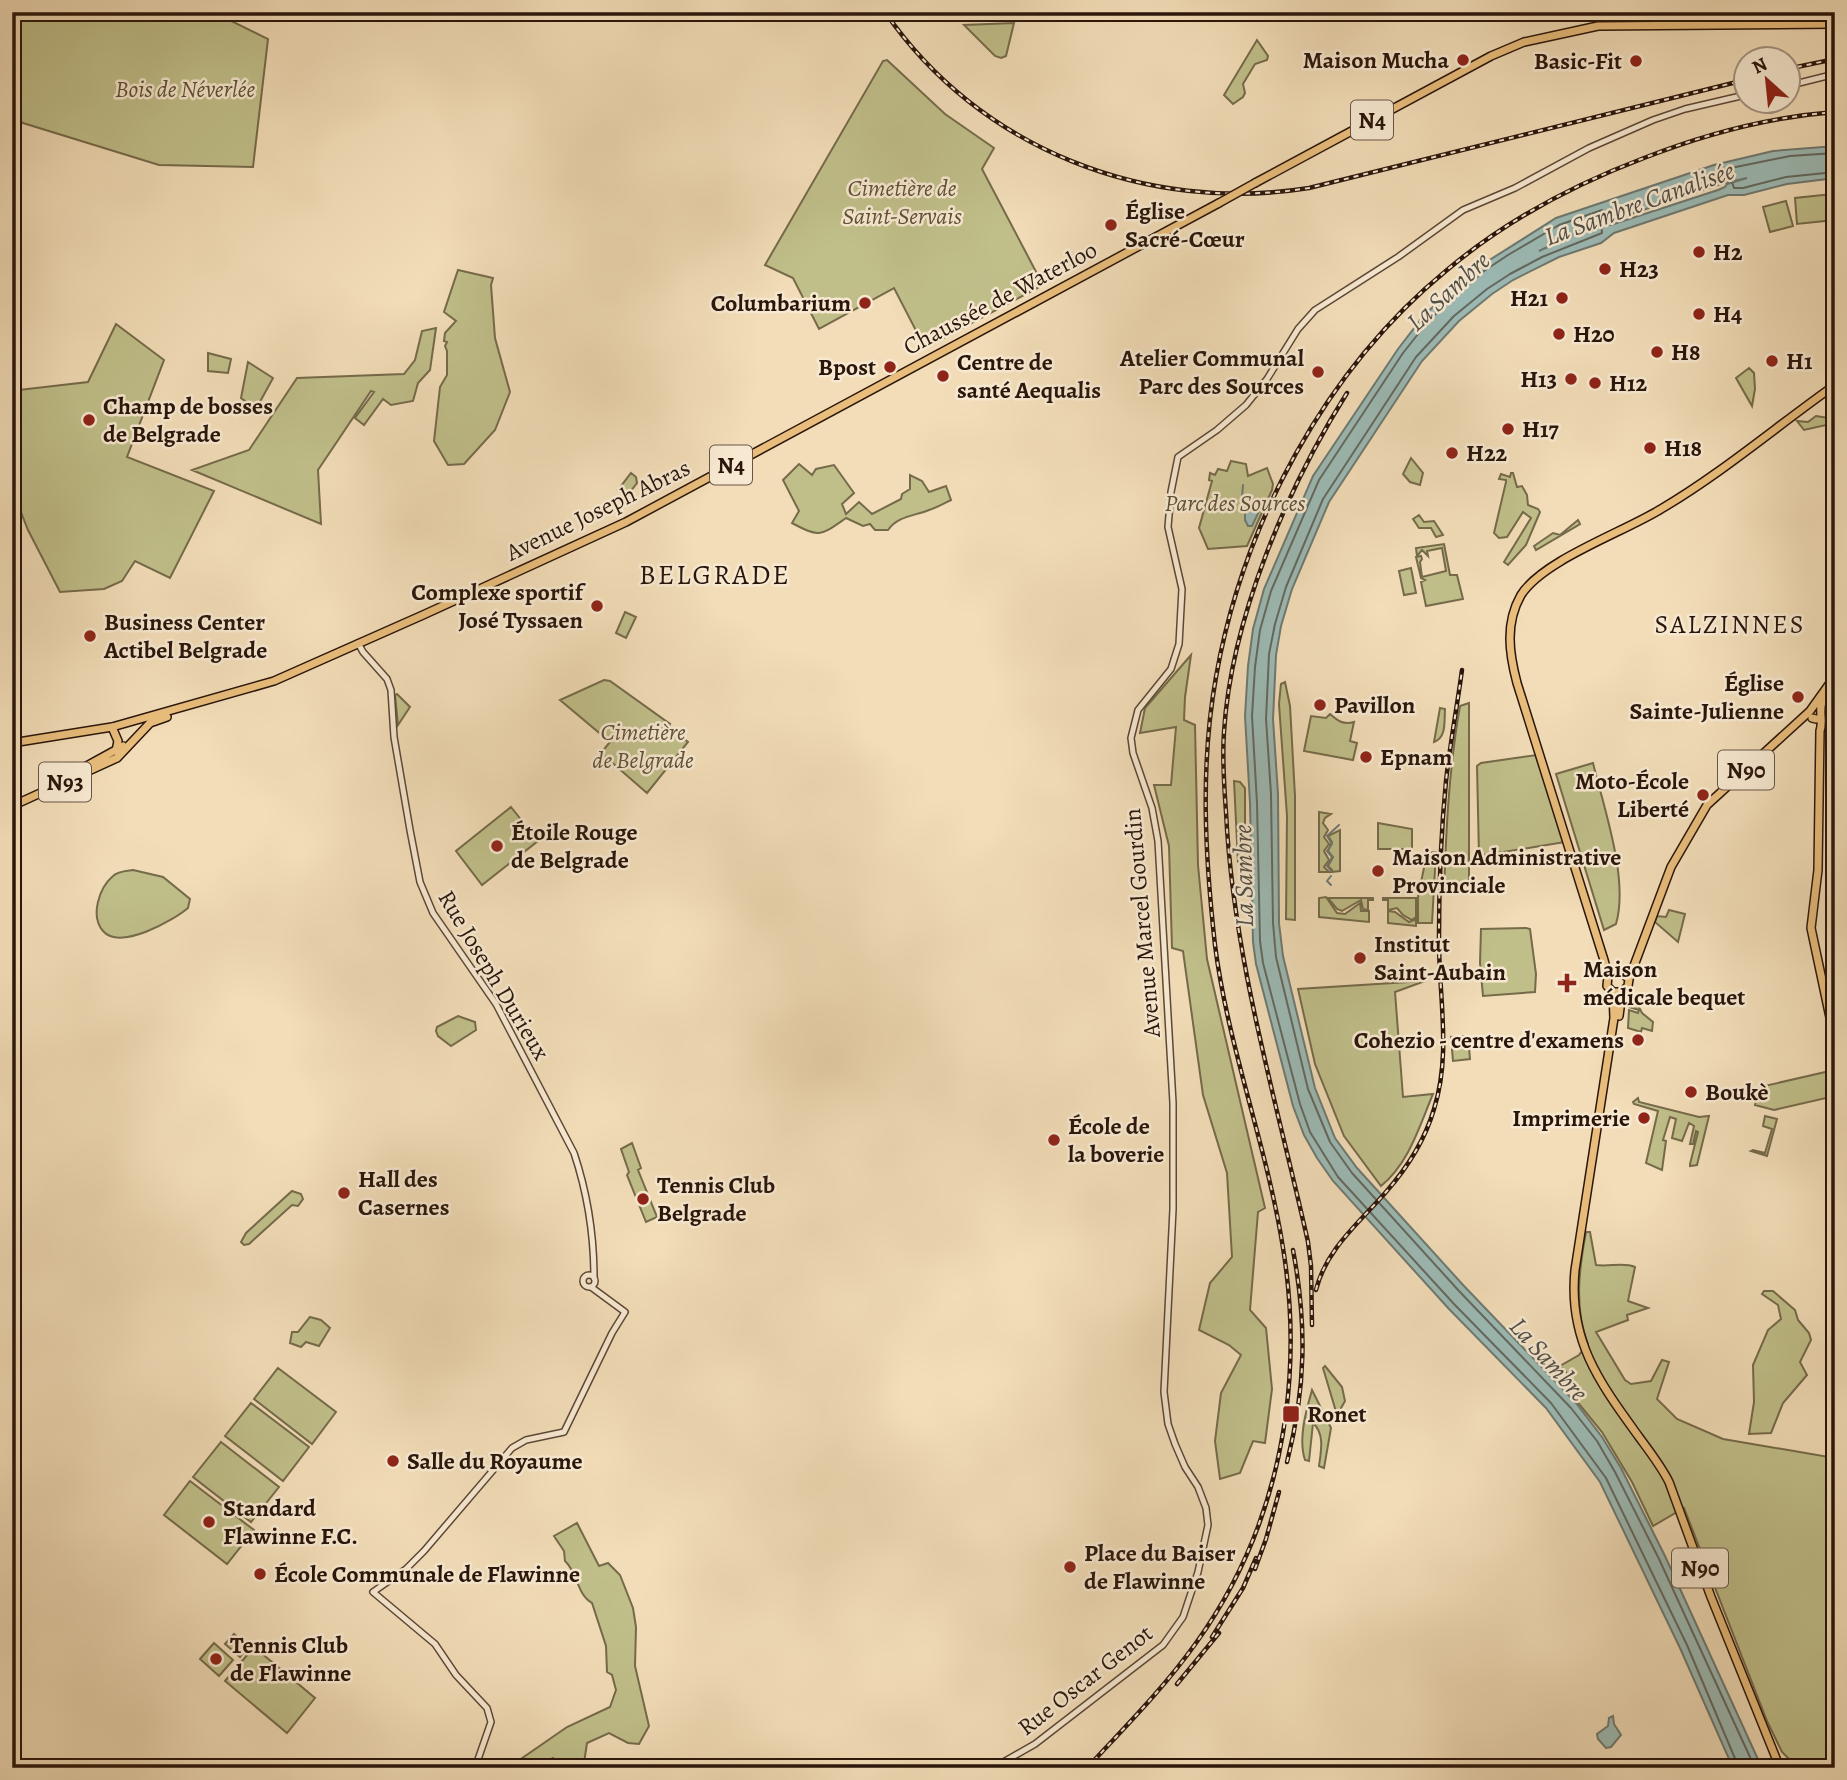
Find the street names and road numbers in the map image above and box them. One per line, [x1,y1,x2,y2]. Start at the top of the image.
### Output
road number: N4 [1351,100,1393,140]
street label: Chaussée de Waterloo [897,233,1103,363]
road number: N4 [710,446,752,485]
street label: Avenue Joseph Abras [500,452,695,569]
road number: N90 [1718,750,1774,790]
road number: N93 [39,762,91,802]
street label: Avenue Marcel Gourdin [1116,807,1168,1040]
street label: Rue Joseph Durieux [431,884,558,1066]
road number: N90 [1672,1548,1728,1588]
street label: Rue Oscar Genot [1011,1617,1159,1743]

